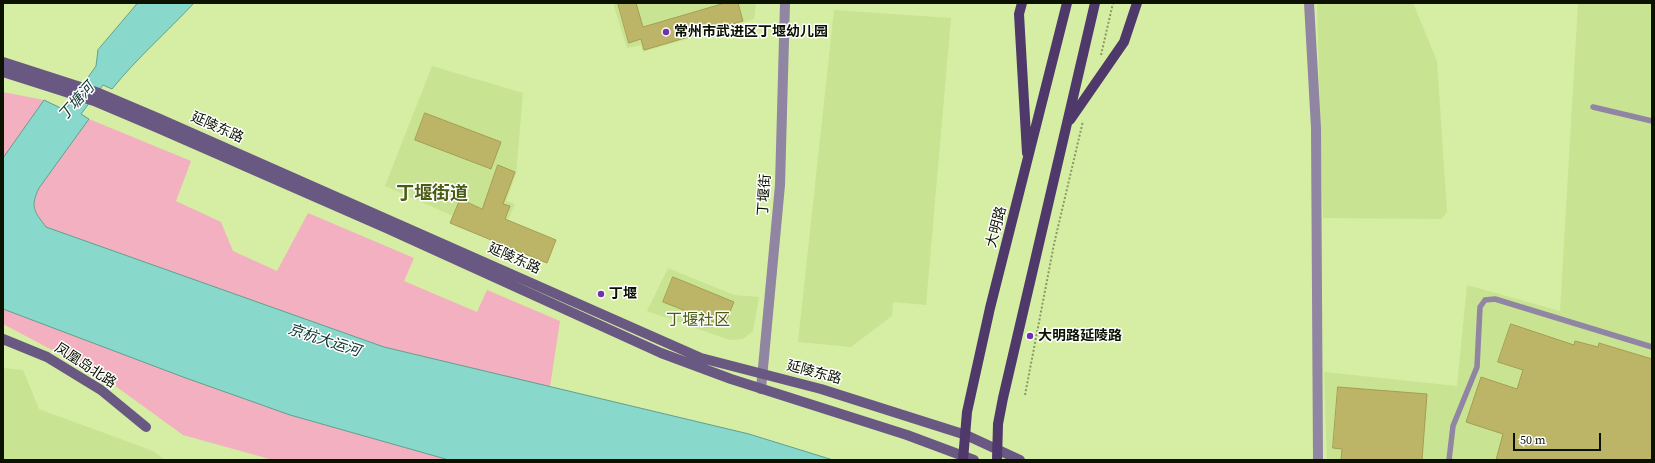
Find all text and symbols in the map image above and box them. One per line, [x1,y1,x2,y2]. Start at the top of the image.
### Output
place label: 常州市武进区丁堰幼儿园 [674,24,828,40]
marker: 常州市武进区丁堰幼儿园 [661,27,671,37]
water label: 丁塘河 [55,79,99,125]
street label: 延陵东路 [188,109,246,147]
street label: 丁堰街 [755,173,775,217]
district label: 丁堰街道 [396,183,468,205]
street label: 大明路 [983,205,1011,249]
street label: 延陵东路 [485,240,543,278]
place label: 丁堰 [609,286,637,302]
marker: 丁堰 [596,289,606,299]
district label: 丁堰社区 [666,311,730,331]
water label: 京杭大运河 [286,321,362,361]
place label: 大明路延陵路 [1038,328,1122,344]
marker: 大明路延陵路 [1025,331,1035,341]
street label: 凤凰岛北路 [51,340,119,392]
street label: 延陵东路 [785,358,843,388]
scale bar [1515,425,1603,451]
text: 50 m [1520,432,1546,448]

